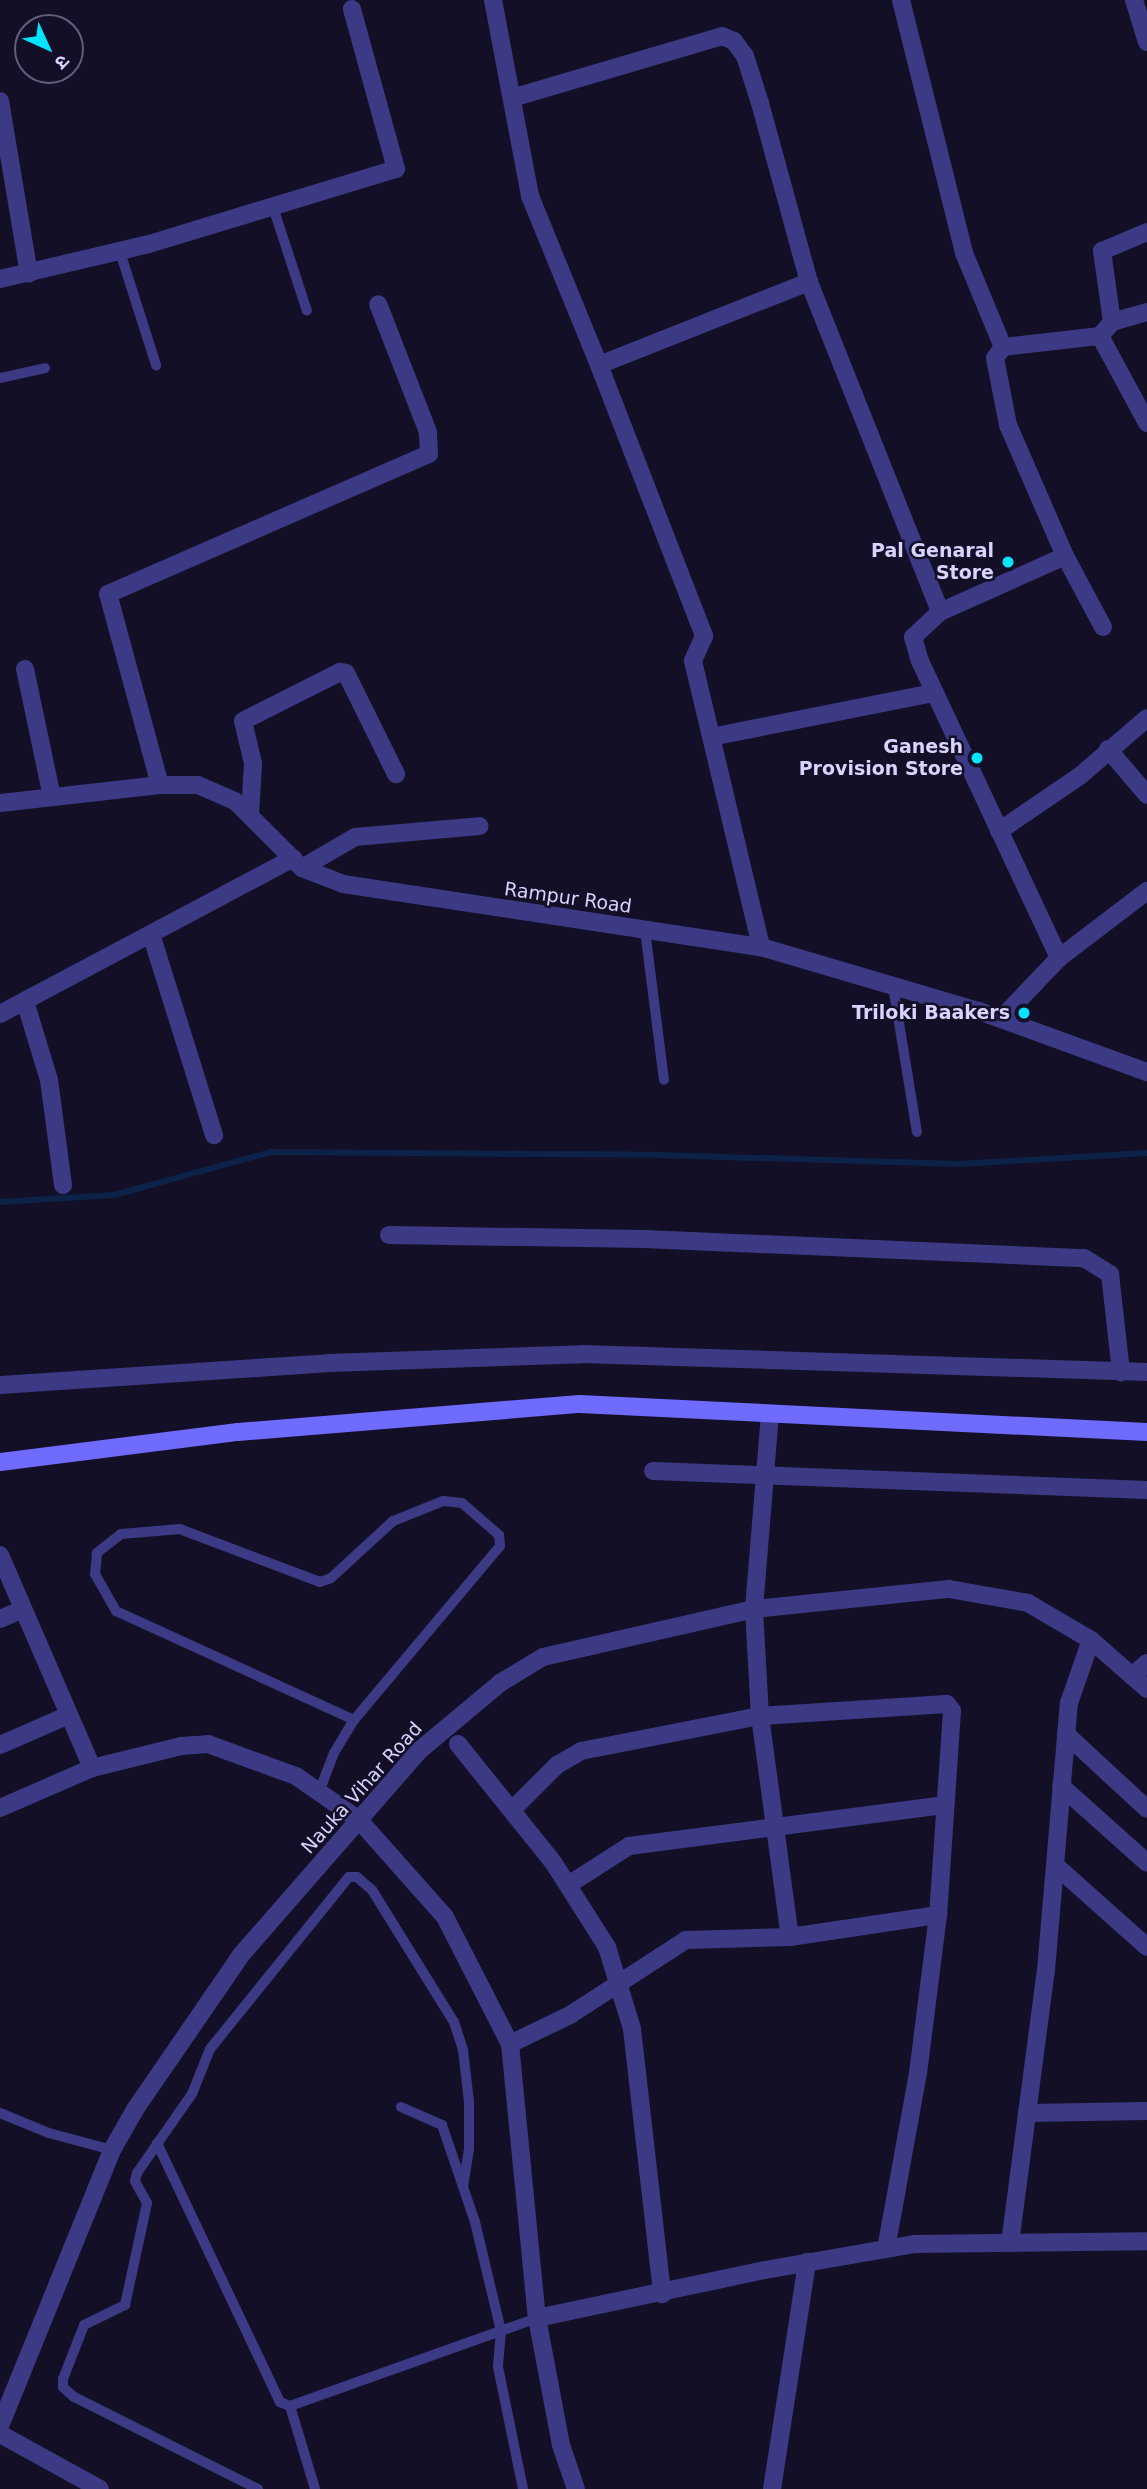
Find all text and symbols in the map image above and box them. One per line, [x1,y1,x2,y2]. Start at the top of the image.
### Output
north arrow [14,14,84,84]
text: उ [51,51,74,74]
place label: Pal Genaral Store [871,540,994,584]
marker: Pal Genaral Store [1000,554,1016,570]
place label: Ganesh Provision Store [799,736,963,780]
marker: Ganesh Provision Store [969,750,985,766]
street label: Rampur Road [503,878,633,918]
place label: Triloki Baakers [852,1002,1010,1024]
marker: Triloki Baakers [1016,1005,1032,1021]
street label: Nauka Vihar Road [297,1717,427,1859]

